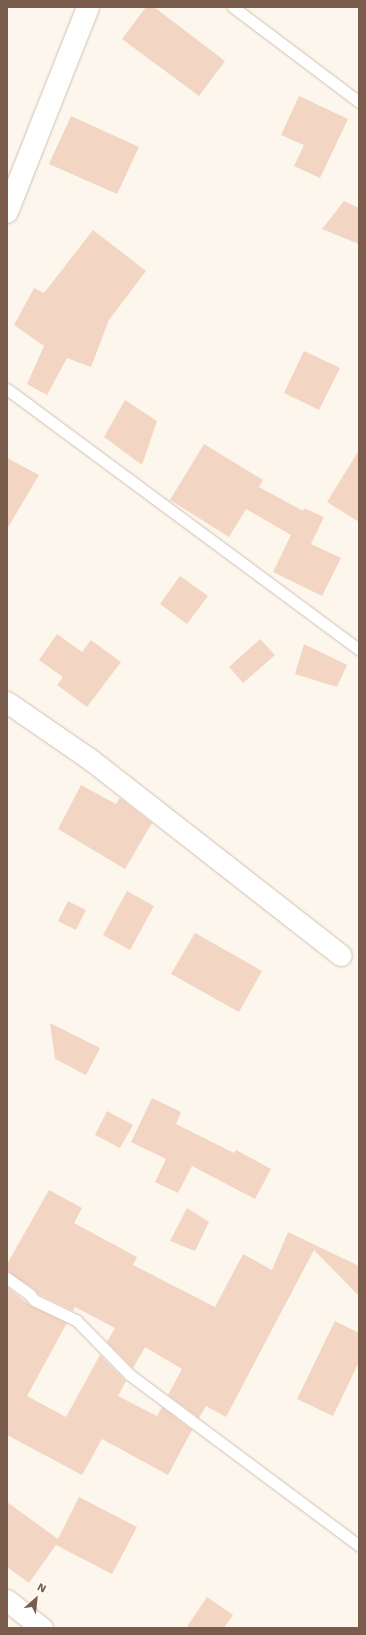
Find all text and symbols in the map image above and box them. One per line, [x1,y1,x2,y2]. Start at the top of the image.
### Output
north arrow [16,1579,56,1619]
text: N [35,1580,48,1596]

